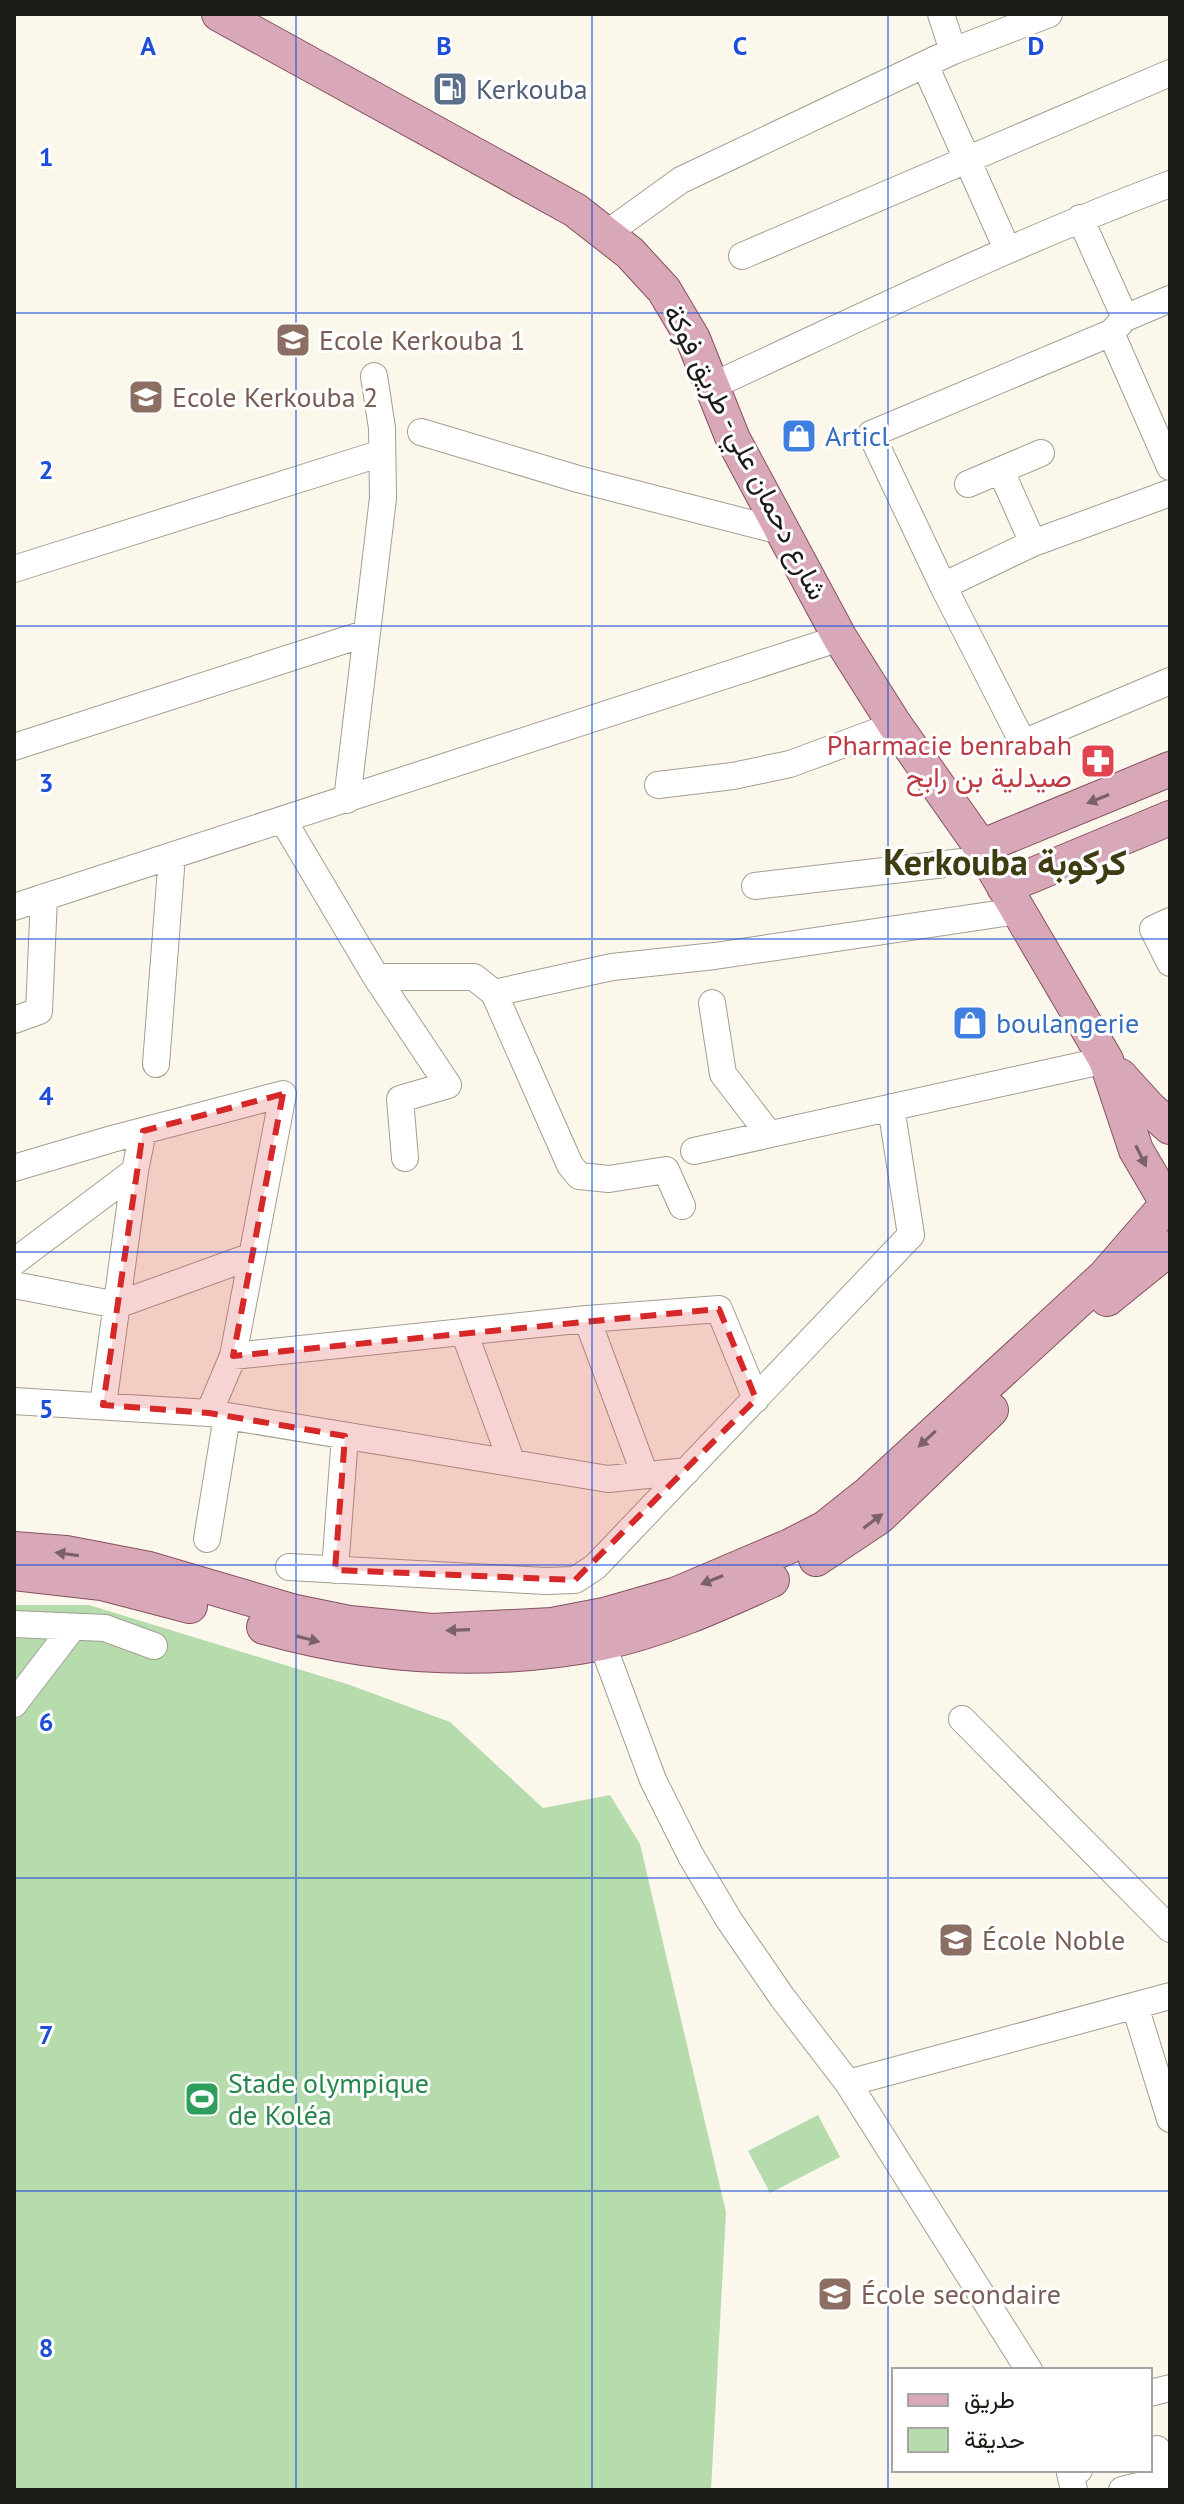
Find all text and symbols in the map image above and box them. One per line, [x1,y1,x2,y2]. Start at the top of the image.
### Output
text: A [140,29,156,62]
text: B [436,29,452,62]
text: C [733,29,747,62]
text: D [1028,29,1044,62]
fuel station icon: Kerkouba [431,70,469,108]
place label: Kerkouba [476,70,588,107]
text: 1 [39,140,53,173]
street label: شارع دحمان علي - طريق فوكة [651,298,837,608]
school or university icon: Ecole Kerkouba 1 [274,321,312,359]
place label: Ecole Kerkouba 1 [319,321,525,358]
school or university icon: Ecole Kerkouba 2 [127,378,165,416]
place label: Ecole Kerkouba 2 [172,378,378,415]
shop icon: Articl [780,417,818,455]
place label: Articl [825,417,890,454]
text: 2 [39,453,53,486]
place label: Pharmacie benrabah صيدلية بن رابح [827,726,1072,797]
pharmacy icon: Pharmacie benrabah صيدلية بن رابح [1079,742,1117,780]
text: 3 [39,766,53,799]
one-way arrow [1086,793,1110,806]
district label: Kerkouba كركوبة [883,838,1127,885]
shop icon: boulangerie [951,1004,989,1042]
place label: boulangerie [996,1004,1139,1041]
text: 4 [39,1079,54,1112]
one-way arrow [1134,1145,1148,1168]
text: 5 [39,1392,53,1425]
one-way arrow [918,1430,937,1448]
one-way arrow [863,1513,884,1529]
one-way arrow [55,1547,80,1560]
one-way arrow [700,1574,724,1587]
one-way arrow [445,1623,470,1636]
one-way arrow [295,1633,320,1645]
text: 6 [39,1705,53,1738]
school or university icon: École Noble [937,1921,975,1959]
place label: École Noble [982,1921,1125,1958]
text: 7 [39,2018,53,2051]
place label: Stade olympique de Koléa [228,2064,429,2133]
sports icon: Stade olympique de Koléa [183,2080,221,2118]
school or university icon: École secondaire [816,2275,854,2313]
place label: École secondaire [861,2275,1061,2312]
text: 8 [39,2331,53,2364]
legend [892,2368,1152,2472]
text: طريق [964,2384,1015,2415]
text: حديقة [964,2424,1025,2455]

